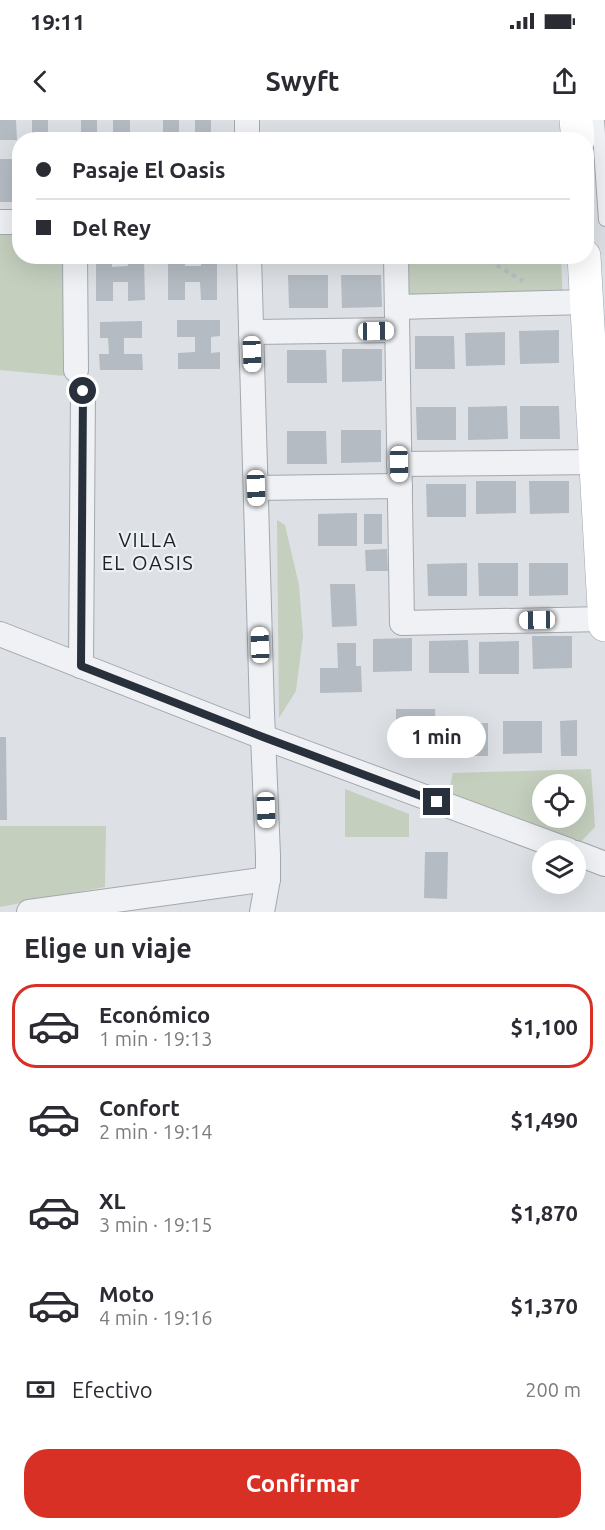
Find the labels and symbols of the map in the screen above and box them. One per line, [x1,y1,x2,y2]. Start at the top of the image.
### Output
car [358,322,394,340]
car [242,336,262,372]
route start [69,377,96,404]
car [390,446,408,482]
car [246,470,266,506]
district label: VILLA EL OASIS [102,528,194,574]
car [519,611,555,629]
car [250,627,270,663]
callout: 1 min [388,715,486,757]
route end [423,788,450,815]
car [256,792,276,828]

